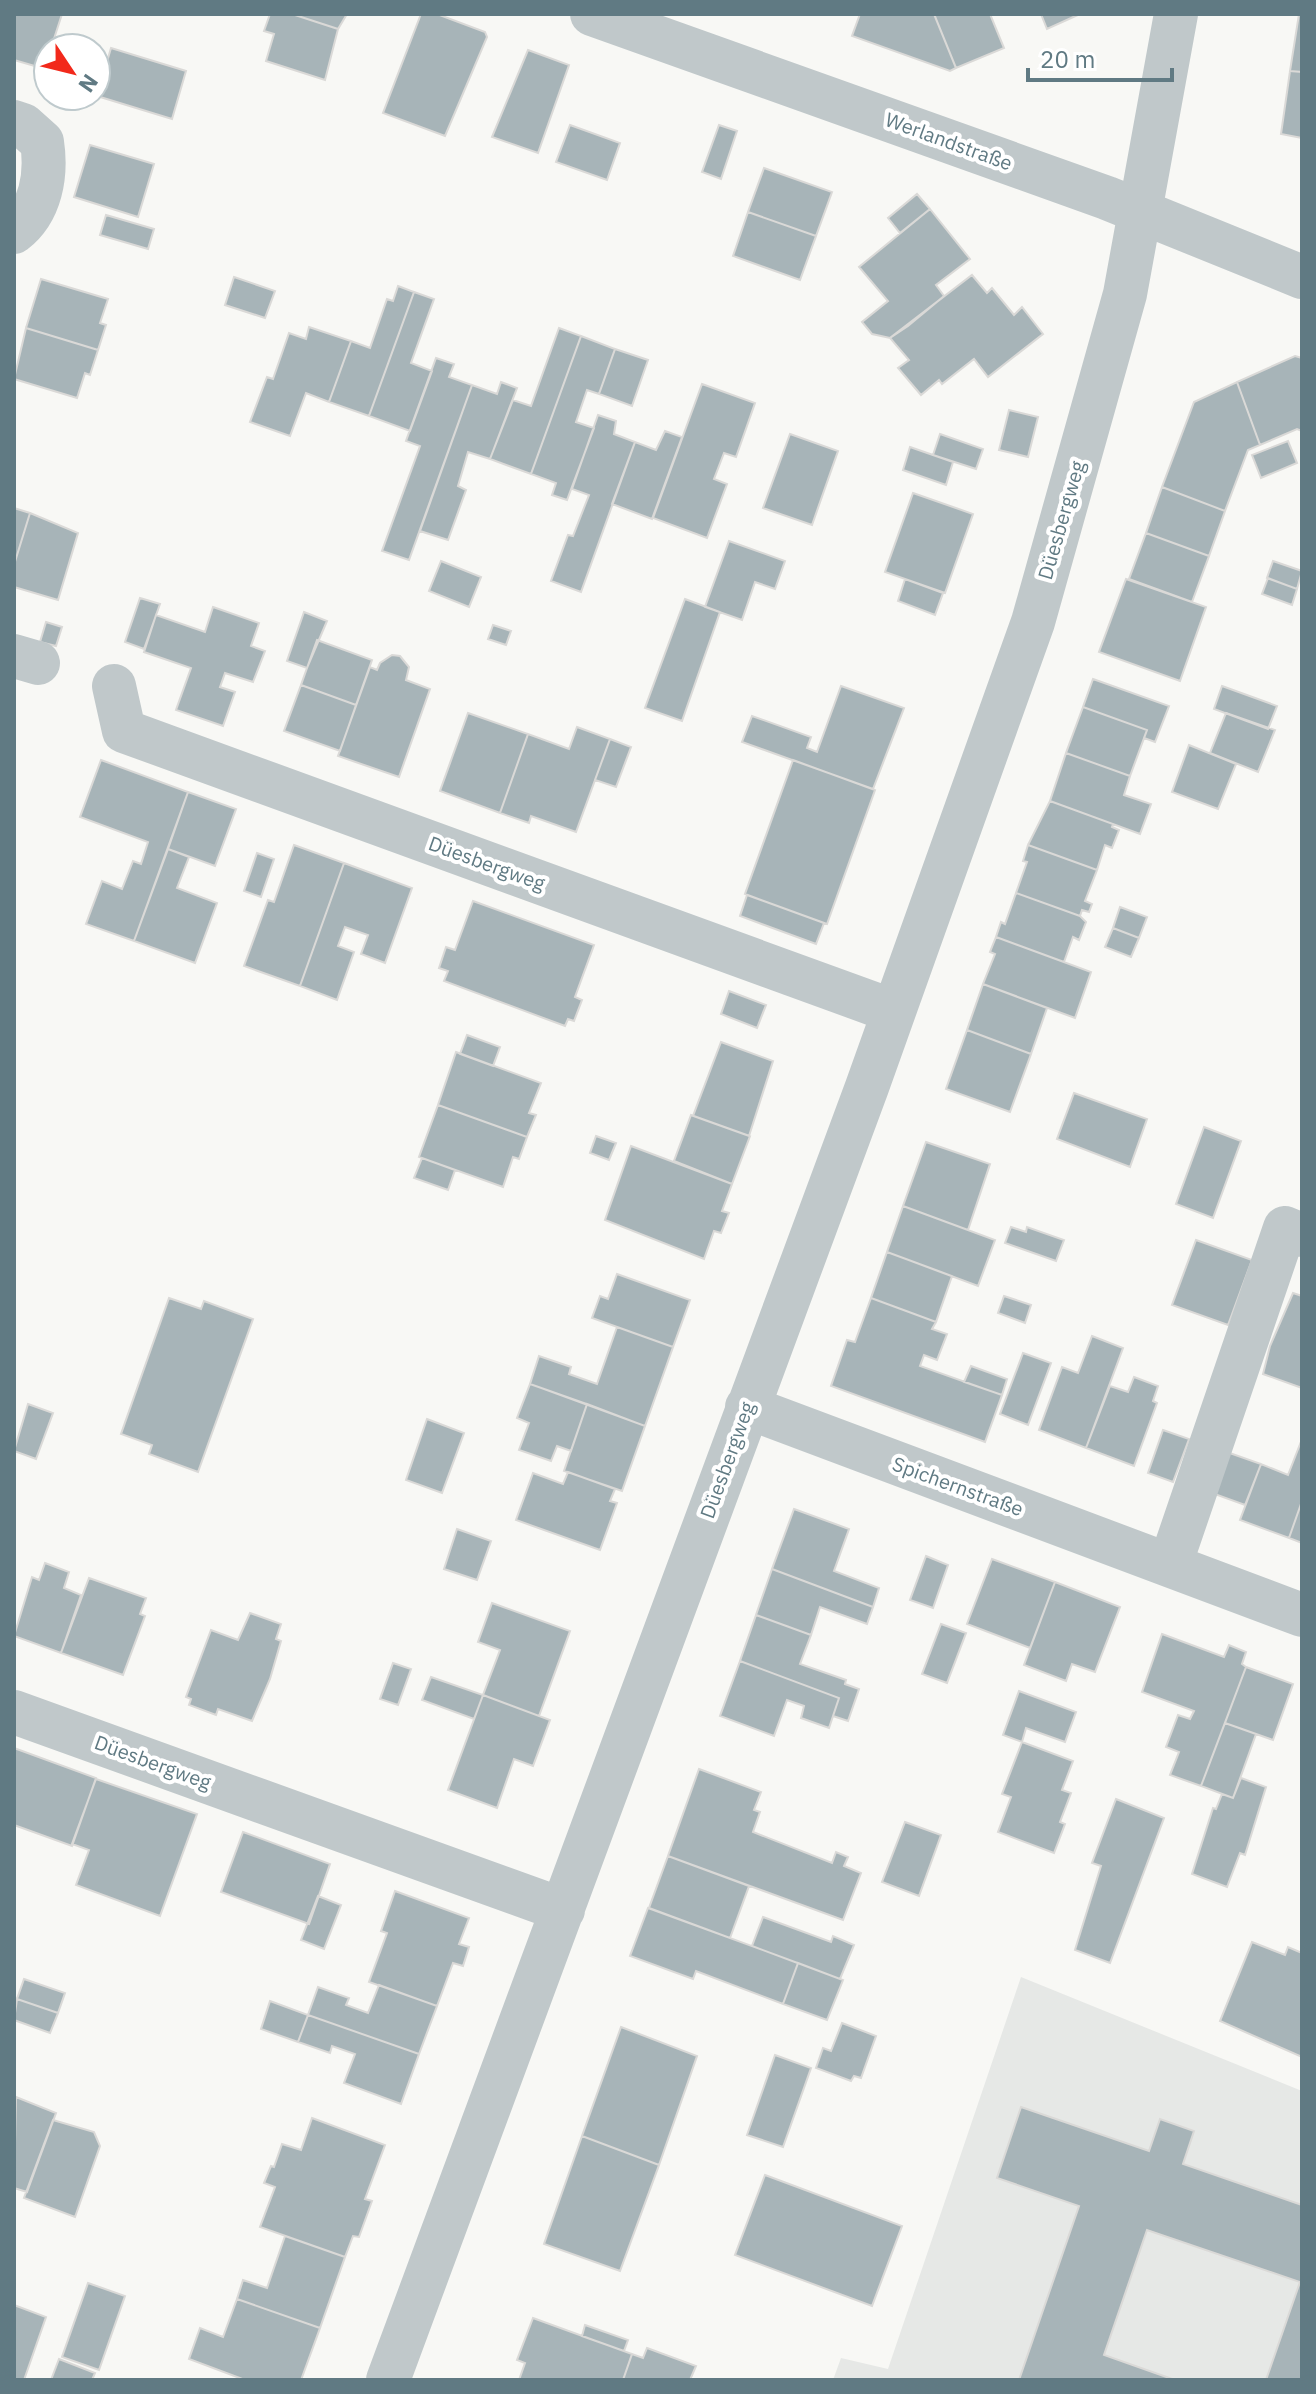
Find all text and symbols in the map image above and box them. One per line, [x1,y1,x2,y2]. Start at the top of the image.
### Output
north arrow [32,32,112,112]
scale bar [1028,32,1172,82]
text: 20 m [1040,43,1095,75]
text: N [72,69,105,99]
street label: Werlandstraße [882,106,1016,176]
street label: Düesbergweg [1031,457,1091,583]
street label: Düesbergweg [425,829,550,897]
street label: Düesbergweg [693,1397,761,1522]
street label: Spichernstraße [889,1450,1027,1522]
street label: Düesbergweg [91,1728,216,1796]

